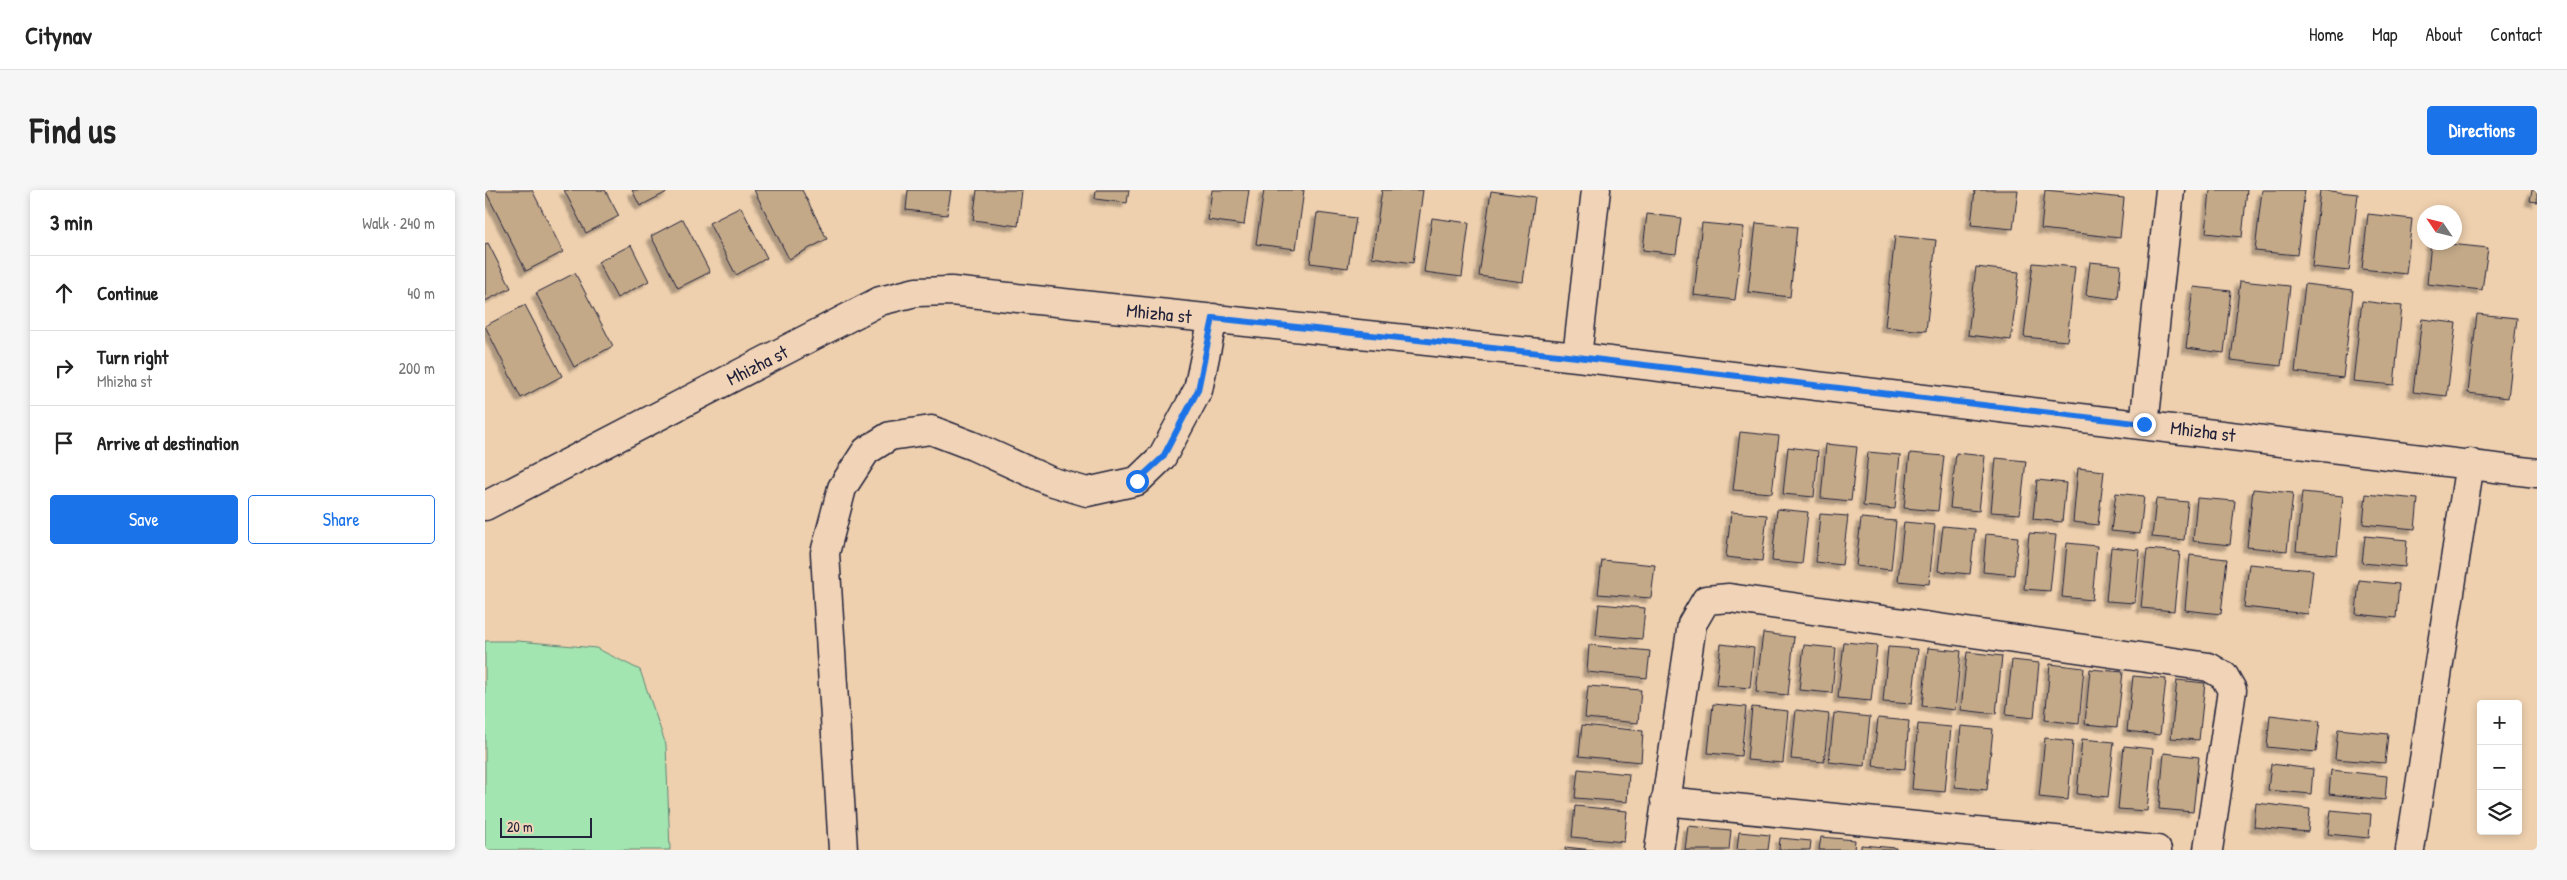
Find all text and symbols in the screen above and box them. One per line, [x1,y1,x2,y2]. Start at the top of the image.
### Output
text: Citynav [25,19,92,51]
text: Home [2309,22,2344,47]
text: Map [2372,22,2397,47]
text: About [2425,22,2462,47]
text: Contact [2490,22,2542,47]
button: Directions [2427,106,2537,155]
text: Find us [30,107,116,154]
north arrow [2417,205,2462,250]
text: 3 min [50,208,93,237]
text: Walk · 240 m [362,212,435,234]
icon: ahead [50,279,78,307]
text: Continue [97,280,158,306]
text: 40 m [407,282,435,304]
street label: Mhizha st [1125,297,1193,329]
street label: Mhizha st [722,338,792,391]
text: Turn right [97,344,168,370]
icon: right [50,354,78,382]
text: 200 m [399,357,435,379]
text: Mhizha st [97,370,152,392]
route end [2133,413,2156,436]
street label: Mhizha st [2169,414,2237,448]
icon: arrive [50,429,78,457]
text: Arrive at destination [97,430,239,456]
route start [1126,470,1149,493]
button: Save [50,495,238,544]
button: Share [248,495,435,544]
map controls [2477,700,2522,835]
button: + [2477,700,2522,745]
button: − [2477,745,2522,790]
button: layers [2477,790,2522,835]
scale bar [500,815,593,838]
text: 20 m [507,817,533,836]

